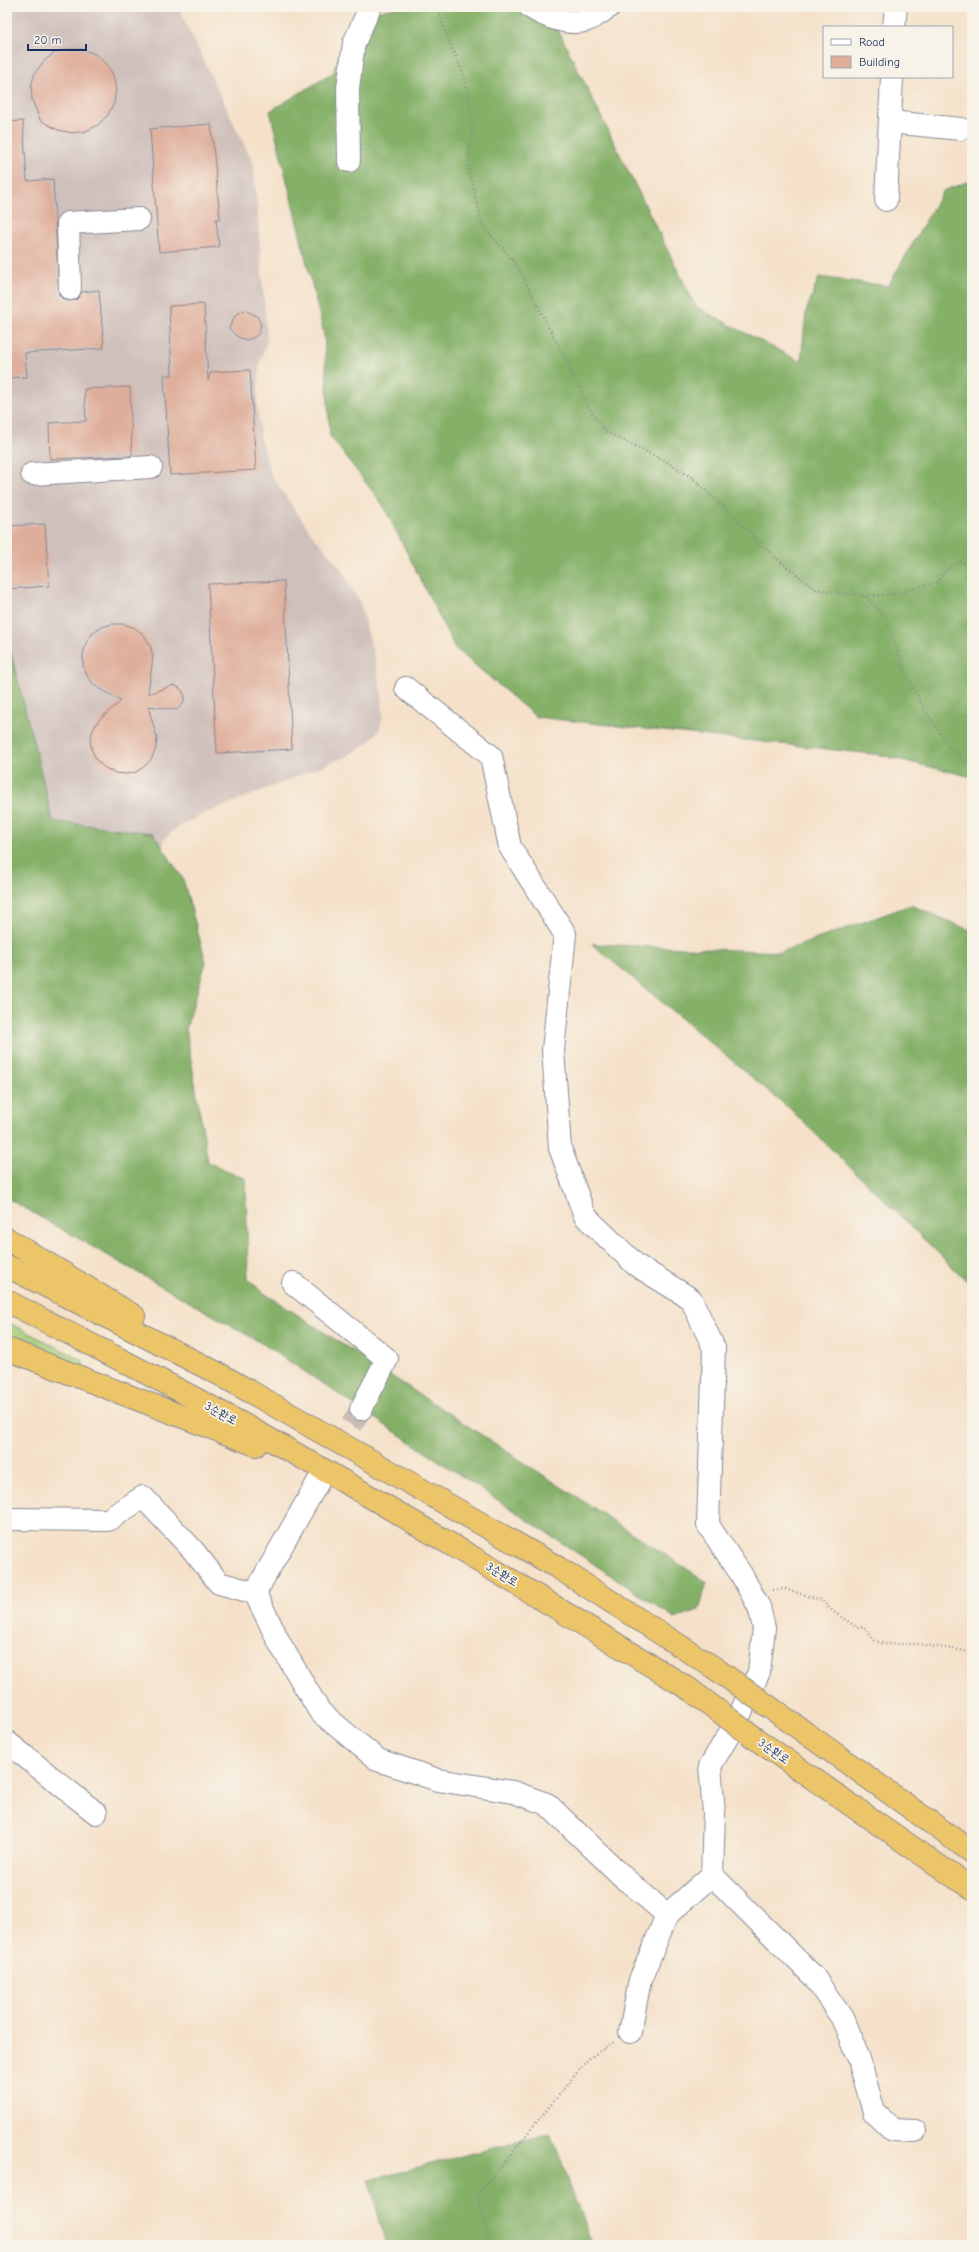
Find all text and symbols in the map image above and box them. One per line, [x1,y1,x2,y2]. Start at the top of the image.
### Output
scale bar [28,26,86,52]
legend [823,26,953,78]
text: 20 m [34,33,62,47]
text: Road [859,35,885,49]
text: Building [859,55,900,69]
street label: 3순환로 [202,1399,240,1427]
street label: 3순환로 [483,1559,521,1589]
street label: 3순환로 [756,1735,792,1767]

